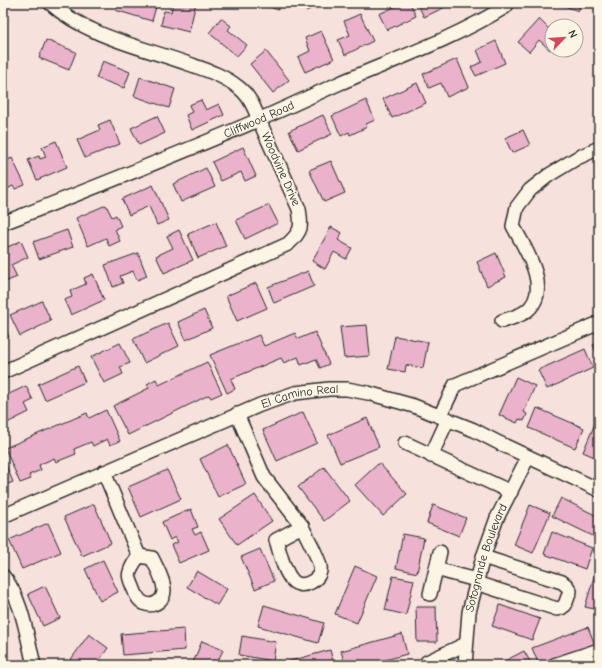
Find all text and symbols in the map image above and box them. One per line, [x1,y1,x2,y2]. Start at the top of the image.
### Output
north arrow [544,18,584,58]
text: N [565,28,580,40]
street label: Cliffwood Road [222,98,296,141]
street label: Woodvine Drive [258,130,304,208]
street label: El Camino Real [259,382,338,411]
street label: Sotogrande Boulevard [462,501,510,613]

